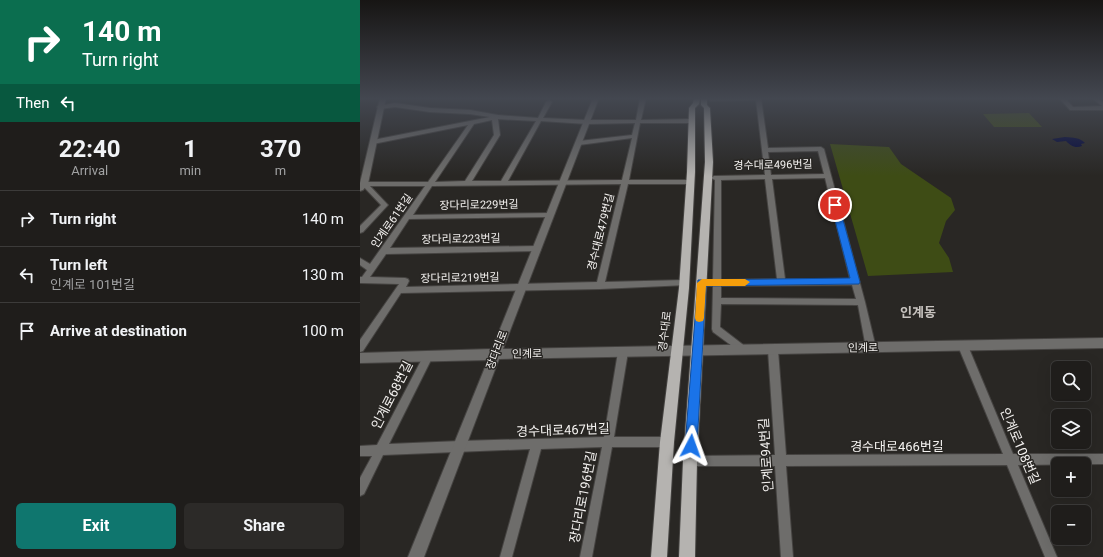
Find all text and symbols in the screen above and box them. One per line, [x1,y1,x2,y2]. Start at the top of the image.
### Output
text: 140 m [82,15,161,48]
icon: right [16,16,68,68]
text: Turn right [82,49,159,70]
icon: left [57,92,79,114]
text: Then [16,94,49,112]
text: 22:40 [59,135,121,163]
text: 1 [183,135,197,163]
text: 370 [260,135,301,163]
street label: 경수대로496번길 [733,158,813,172]
text: Arrival [71,163,108,178]
text: min [179,163,201,178]
text: m [275,163,286,178]
pin [818,188,852,222]
street label: 인계로61번길 [369,191,415,251]
street label: 경수대로479번길 [585,192,617,272]
icon: arrive [824,194,846,216]
street label: 장다리로229번길 [439,198,519,212]
icon: right [16,208,38,230]
text: Turn right [50,210,116,228]
text: 140 m [302,210,344,228]
street label: 장다리로223번길 [421,232,501,246]
text: Turn left [50,256,107,274]
icon: left [16,264,38,286]
text: 130 m [302,266,344,284]
street label: 장다리로219번길 [420,271,500,285]
text: 인계로 101번길 [50,277,135,292]
district label: 인계동 [900,305,936,320]
street label: 경수대로 [656,310,674,352]
icon: arrive [16,320,38,342]
text: Arrive at destination [50,322,187,340]
text: 100 m [302,322,344,340]
street label: 장다리로 [484,329,510,371]
street label: 인계로 [848,341,878,355]
street label: 인계로 [512,347,542,361]
street label: 인계로68번길 [368,358,416,432]
map controls [1051,361,1091,545]
button: search [1051,361,1091,401]
street label: 인계로108번길 [997,405,1043,487]
button: layers [1051,409,1091,449]
street label: 인계로94번길 [756,417,776,493]
street label: 경수대로467번길 [516,421,610,439]
position arrow [670,425,712,467]
street label: 경수대로466번길 [850,439,944,454]
street label: 장다리로196번길 [567,450,599,544]
button: + [1051,457,1091,497]
button: Exit [16,503,176,549]
button: Share [184,503,344,549]
button: − [1051,505,1091,545]

